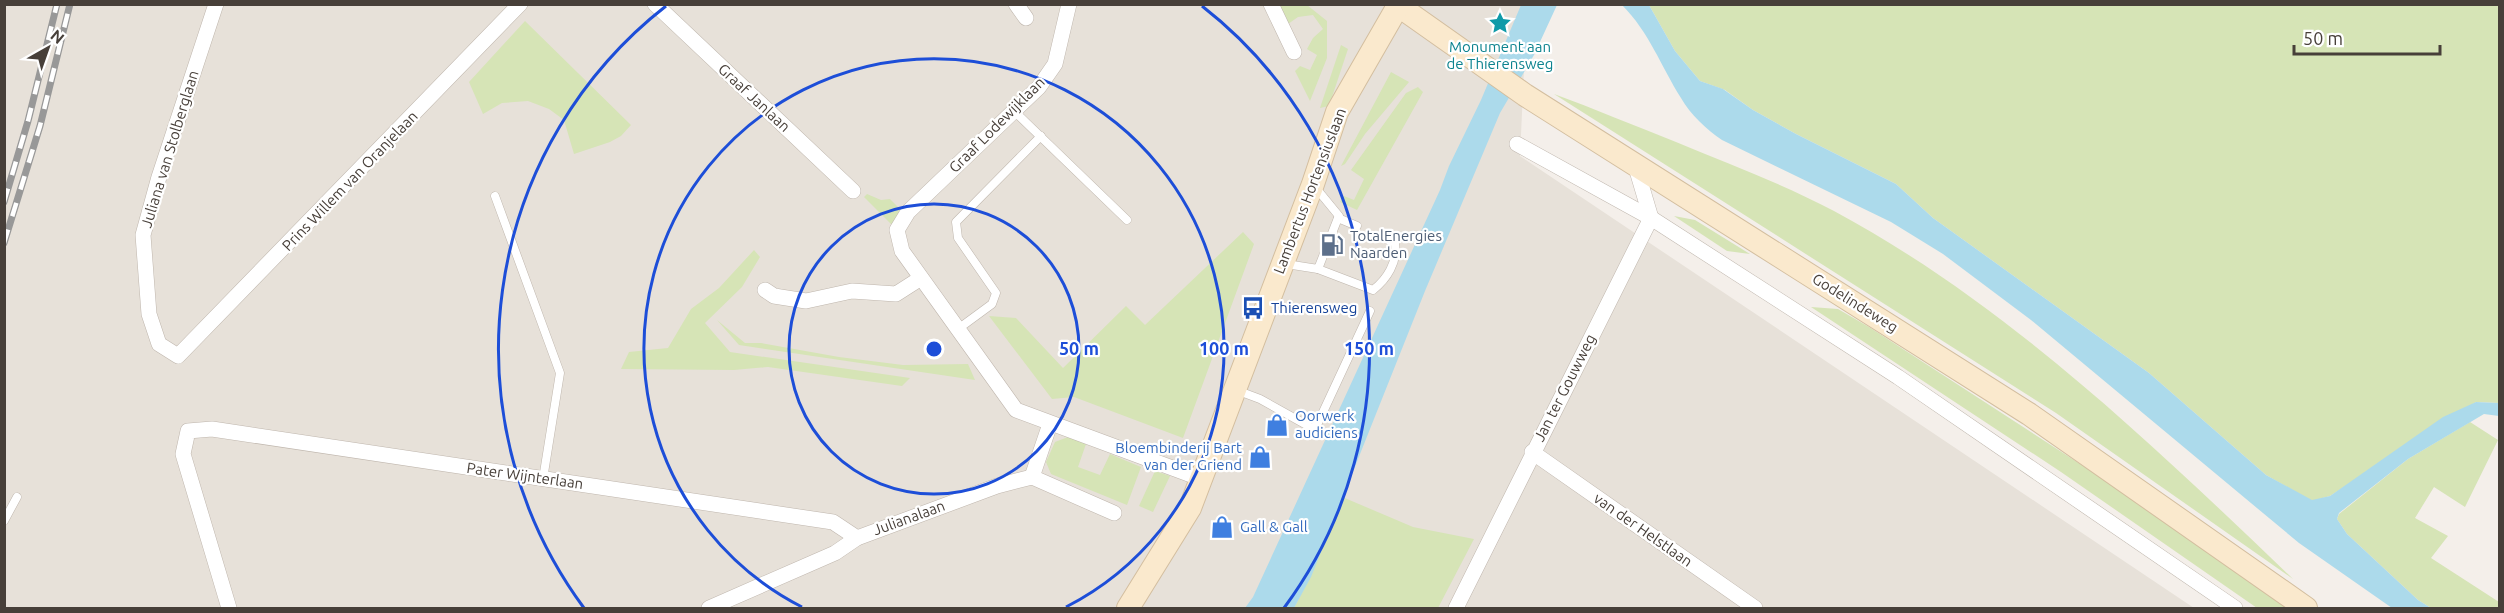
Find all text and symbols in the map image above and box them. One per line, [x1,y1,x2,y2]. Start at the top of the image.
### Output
place icon: Monument aan de Thierensweg [1487,10,1513,36]
north arrow [18,18,78,78]
scale bar [2294,18,2440,56]
text: N [47,26,68,47]
text: 50 m [2303,28,2343,48]
place label: Monument aan de Thierensweg [1447,38,1553,72]
street label: Graaf Janlaan [715,60,794,135]
street label: Juliana van Stolberglaan [137,68,202,230]
street label: Graaf Lodewijklaan [945,73,1048,176]
street label: Lambertus Hortensiuslaan [1270,105,1349,276]
street label: Prins Willem van Oranjelaan [278,107,421,254]
place label: TotalEnergies Naarden [1350,227,1442,261]
fuel station icon: TotalEnergies Naarden [1319,232,1345,258]
street label: Godelindeweg [1809,270,1901,336]
bus stop icon: Thierensweg [1240,295,1266,321]
place label: Thierensweg [1271,299,1357,316]
street label: Jan ter Gouwweg [1530,331,1599,444]
text: 50 m [1059,338,1099,358]
text: 100 m [1199,338,1249,358]
text: 150 m [1344,338,1394,358]
centre of rings [924,339,944,359]
place label: Oorwerk audiciens [1295,407,1358,441]
shop icon: Oorwerk audiciens [1264,412,1290,438]
place label: Bloembinderij Bart van der Griend [1115,439,1242,473]
shop icon: Bloembinderij Bart van der Griend [1247,444,1273,470]
street label: Pater Wijnterlaan [466,459,584,492]
street label: van der Helstlaan [1591,489,1696,570]
street label: Julianalaan [870,497,947,538]
shop icon: Gall & Gall [1209,514,1235,540]
place label: Gall & Gall [1240,518,1308,535]

